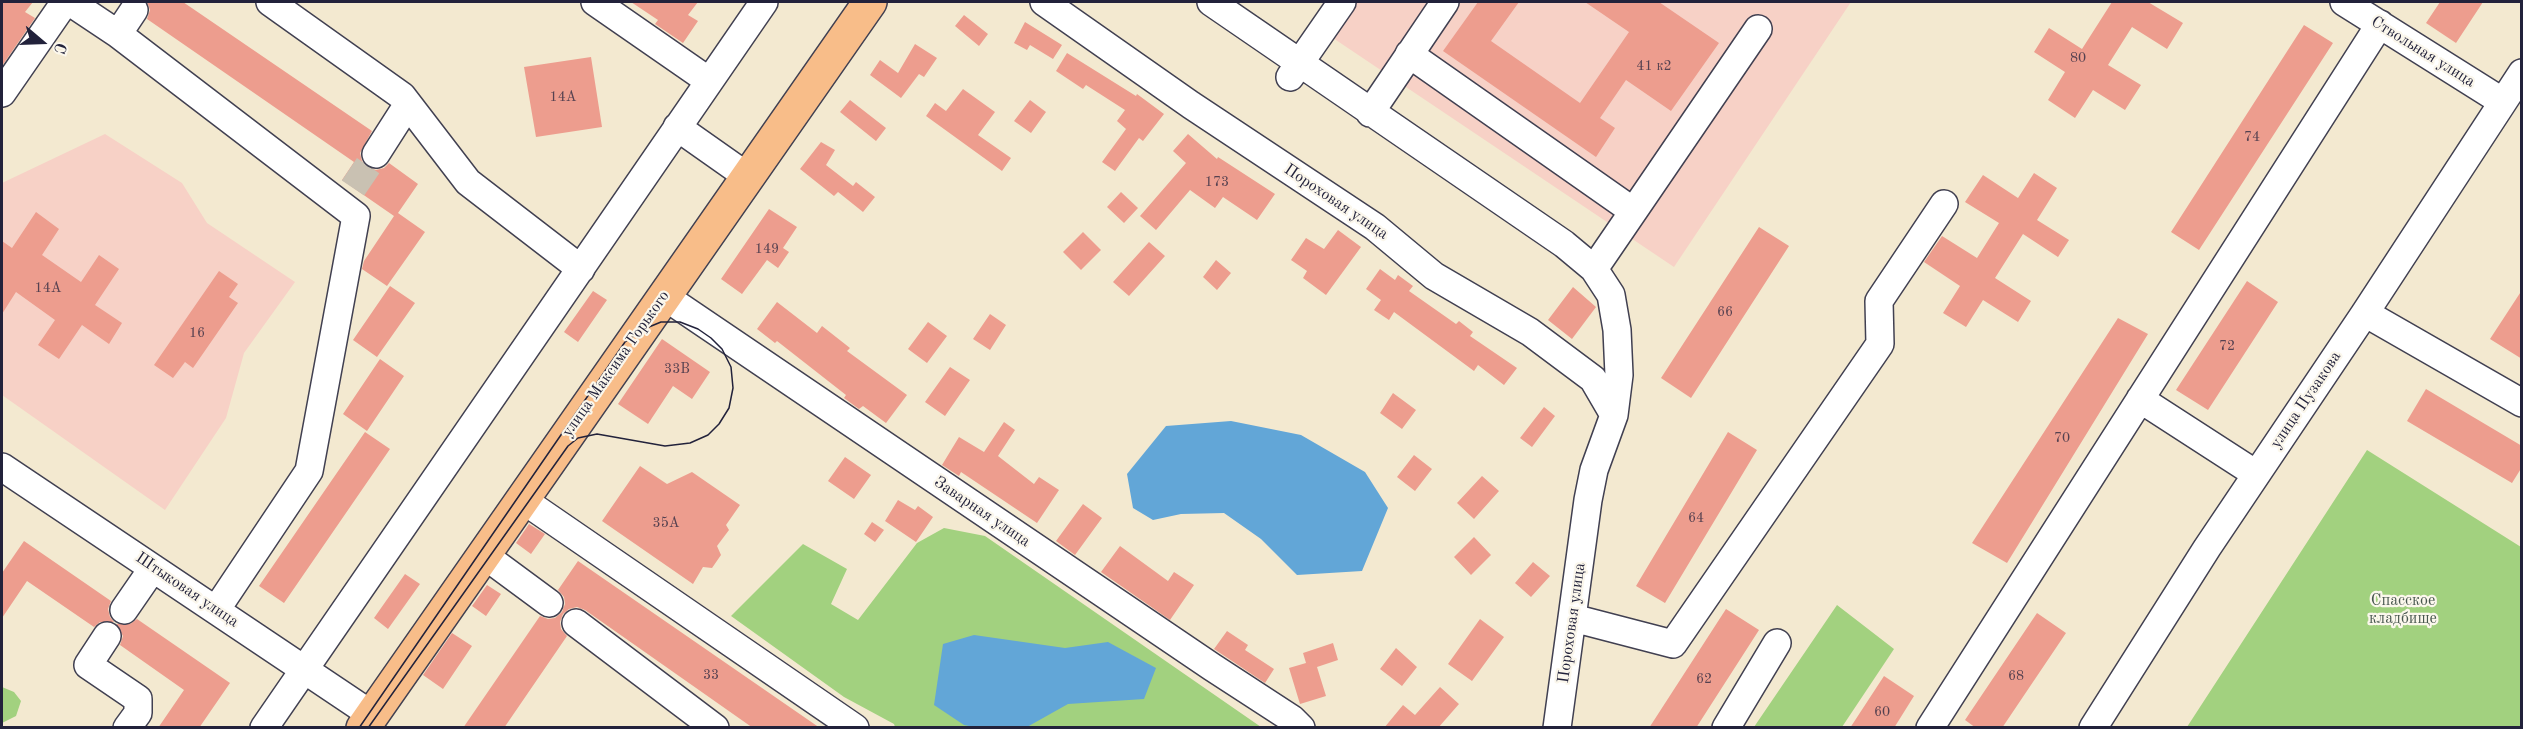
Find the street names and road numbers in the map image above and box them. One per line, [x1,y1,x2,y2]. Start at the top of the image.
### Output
street label: Ствольная улица [2367,12,2479,92]
street label: Пороховая улица [1280,160,1392,244]
street label: улица Максима Горького [558,287,674,441]
street label: улица Пузакова [2266,348,2346,452]
street label: Заварная улица [930,473,1034,551]
street label: Штыковая улица [132,548,242,632]
street label: Пороховая улица [1554,561,1590,685]

